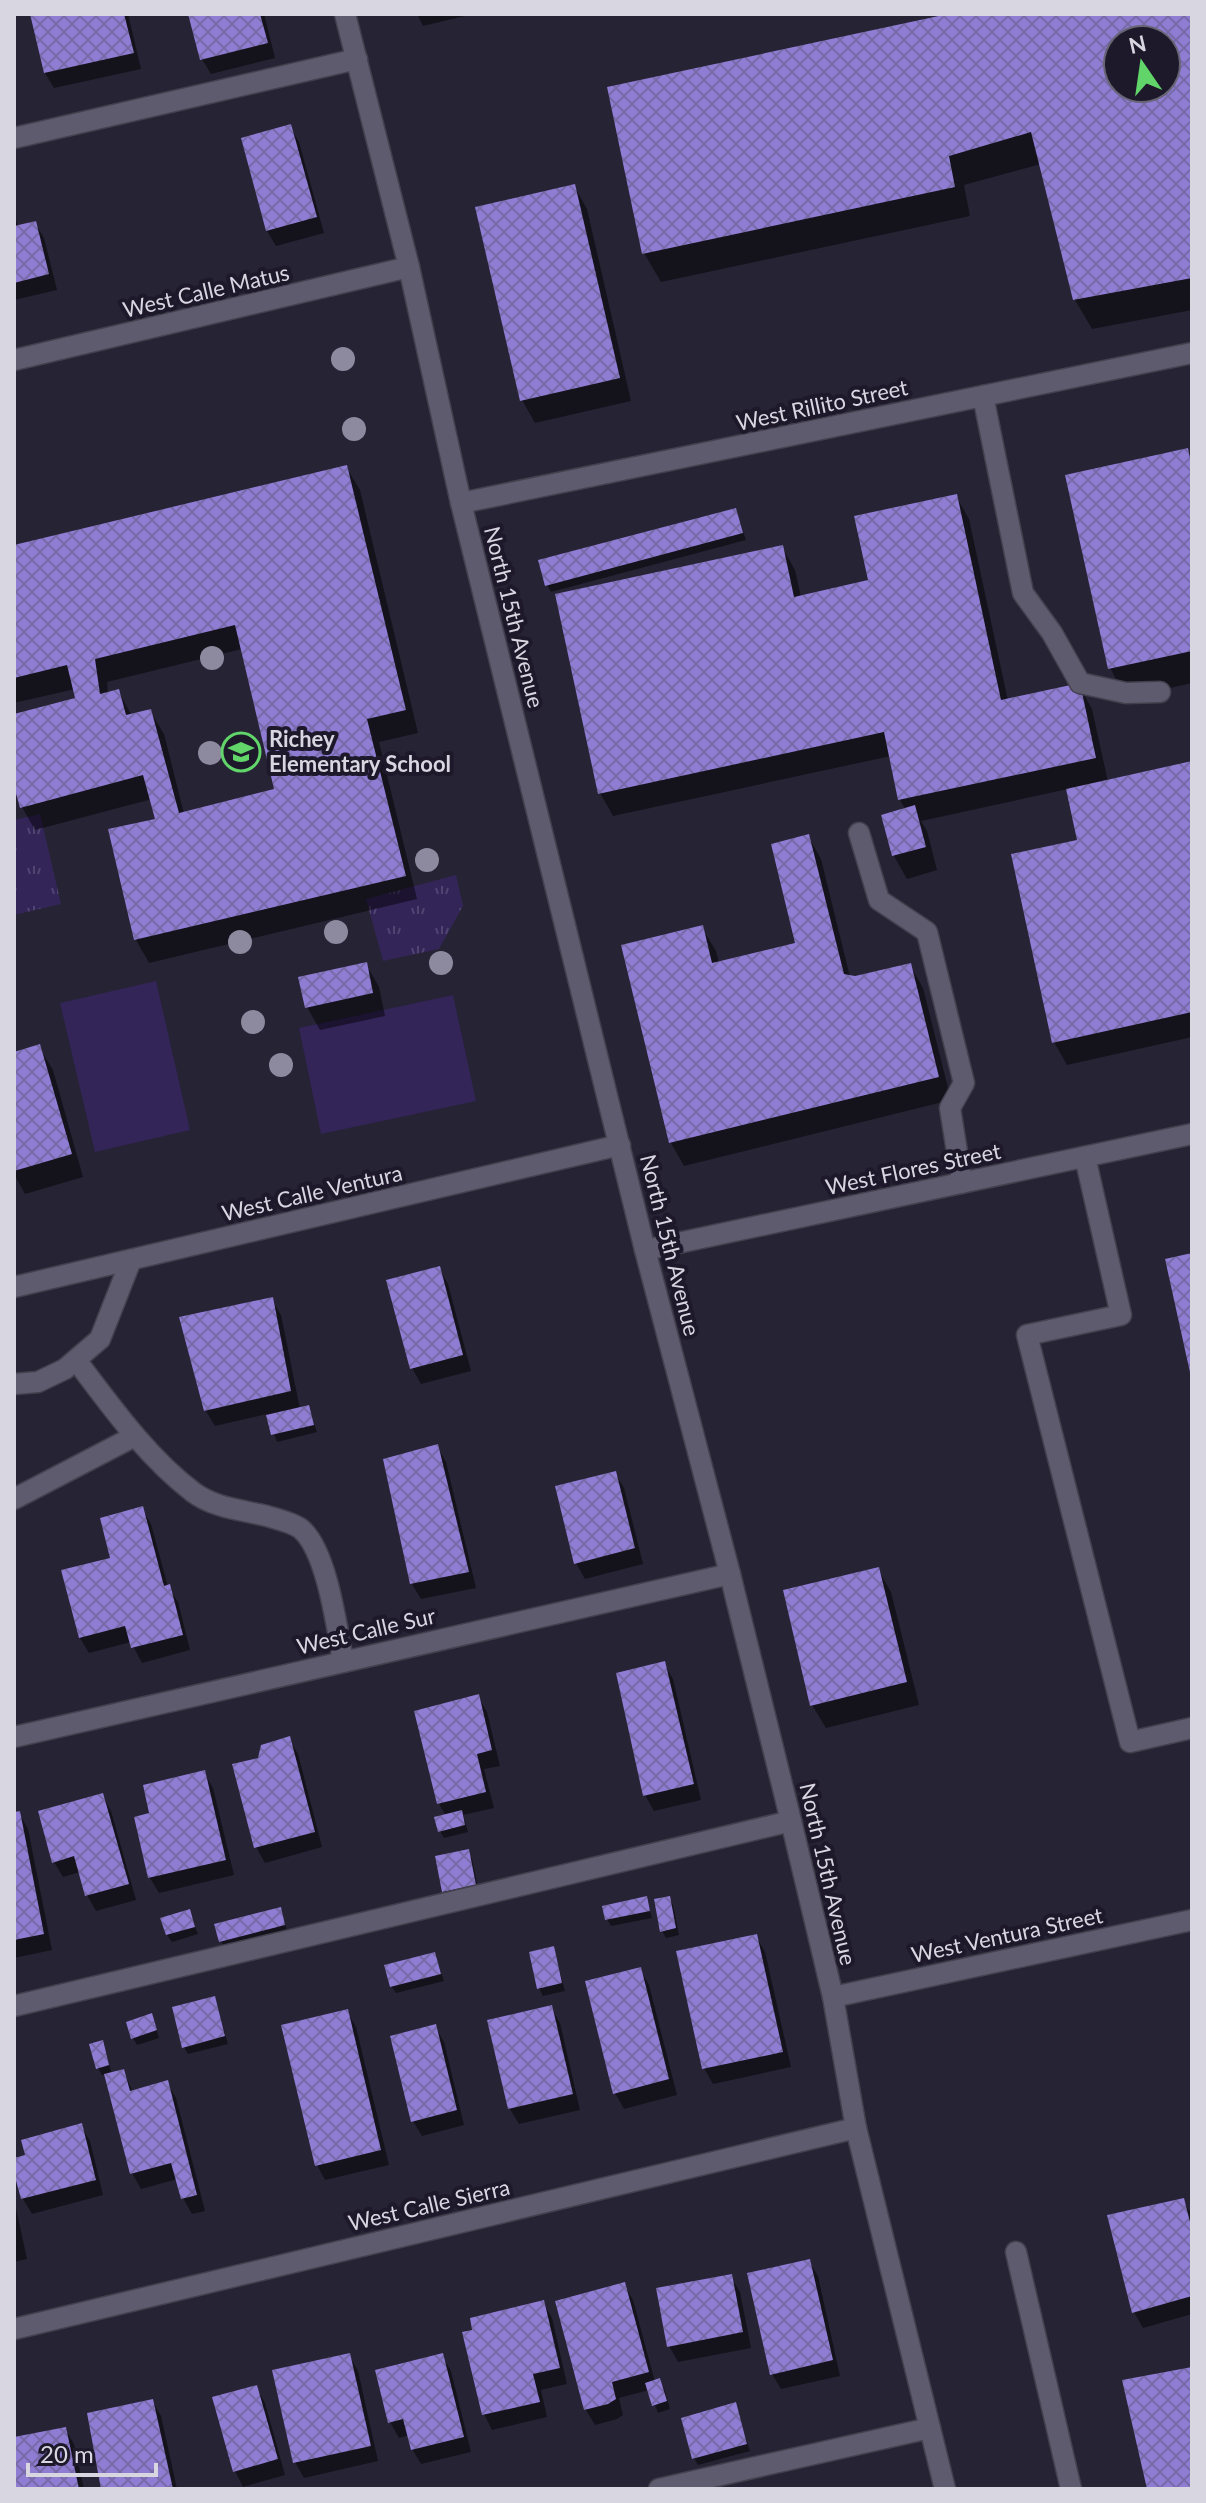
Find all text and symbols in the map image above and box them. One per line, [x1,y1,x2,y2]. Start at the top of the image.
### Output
north arrow [1102,24,1182,104]
text: N [1126,29,1149,59]
street label: West Calle Matus [120,258,292,323]
street label: West Rillito Street [734,373,910,436]
street label: North 15th Avenue [479,523,550,710]
place label: Richey Elementary School [269,725,451,777]
school or university icon: Richey Elementary School [220,731,262,773]
street label: West Flores Street [823,1137,1003,1200]
street label: North 15th Avenue [635,1151,706,1338]
street label: West Calle Ventura [219,1159,405,1226]
street label: West Calle Sur [294,1601,438,1660]
street label: North 15th Avenue [794,1780,863,1968]
street label: West Ventura Street [909,1901,1105,1968]
street label: West Calle Sierra [345,2173,512,2236]
scale bar [28,2427,156,2477]
text: 20 m [40,2439,94,2468]

